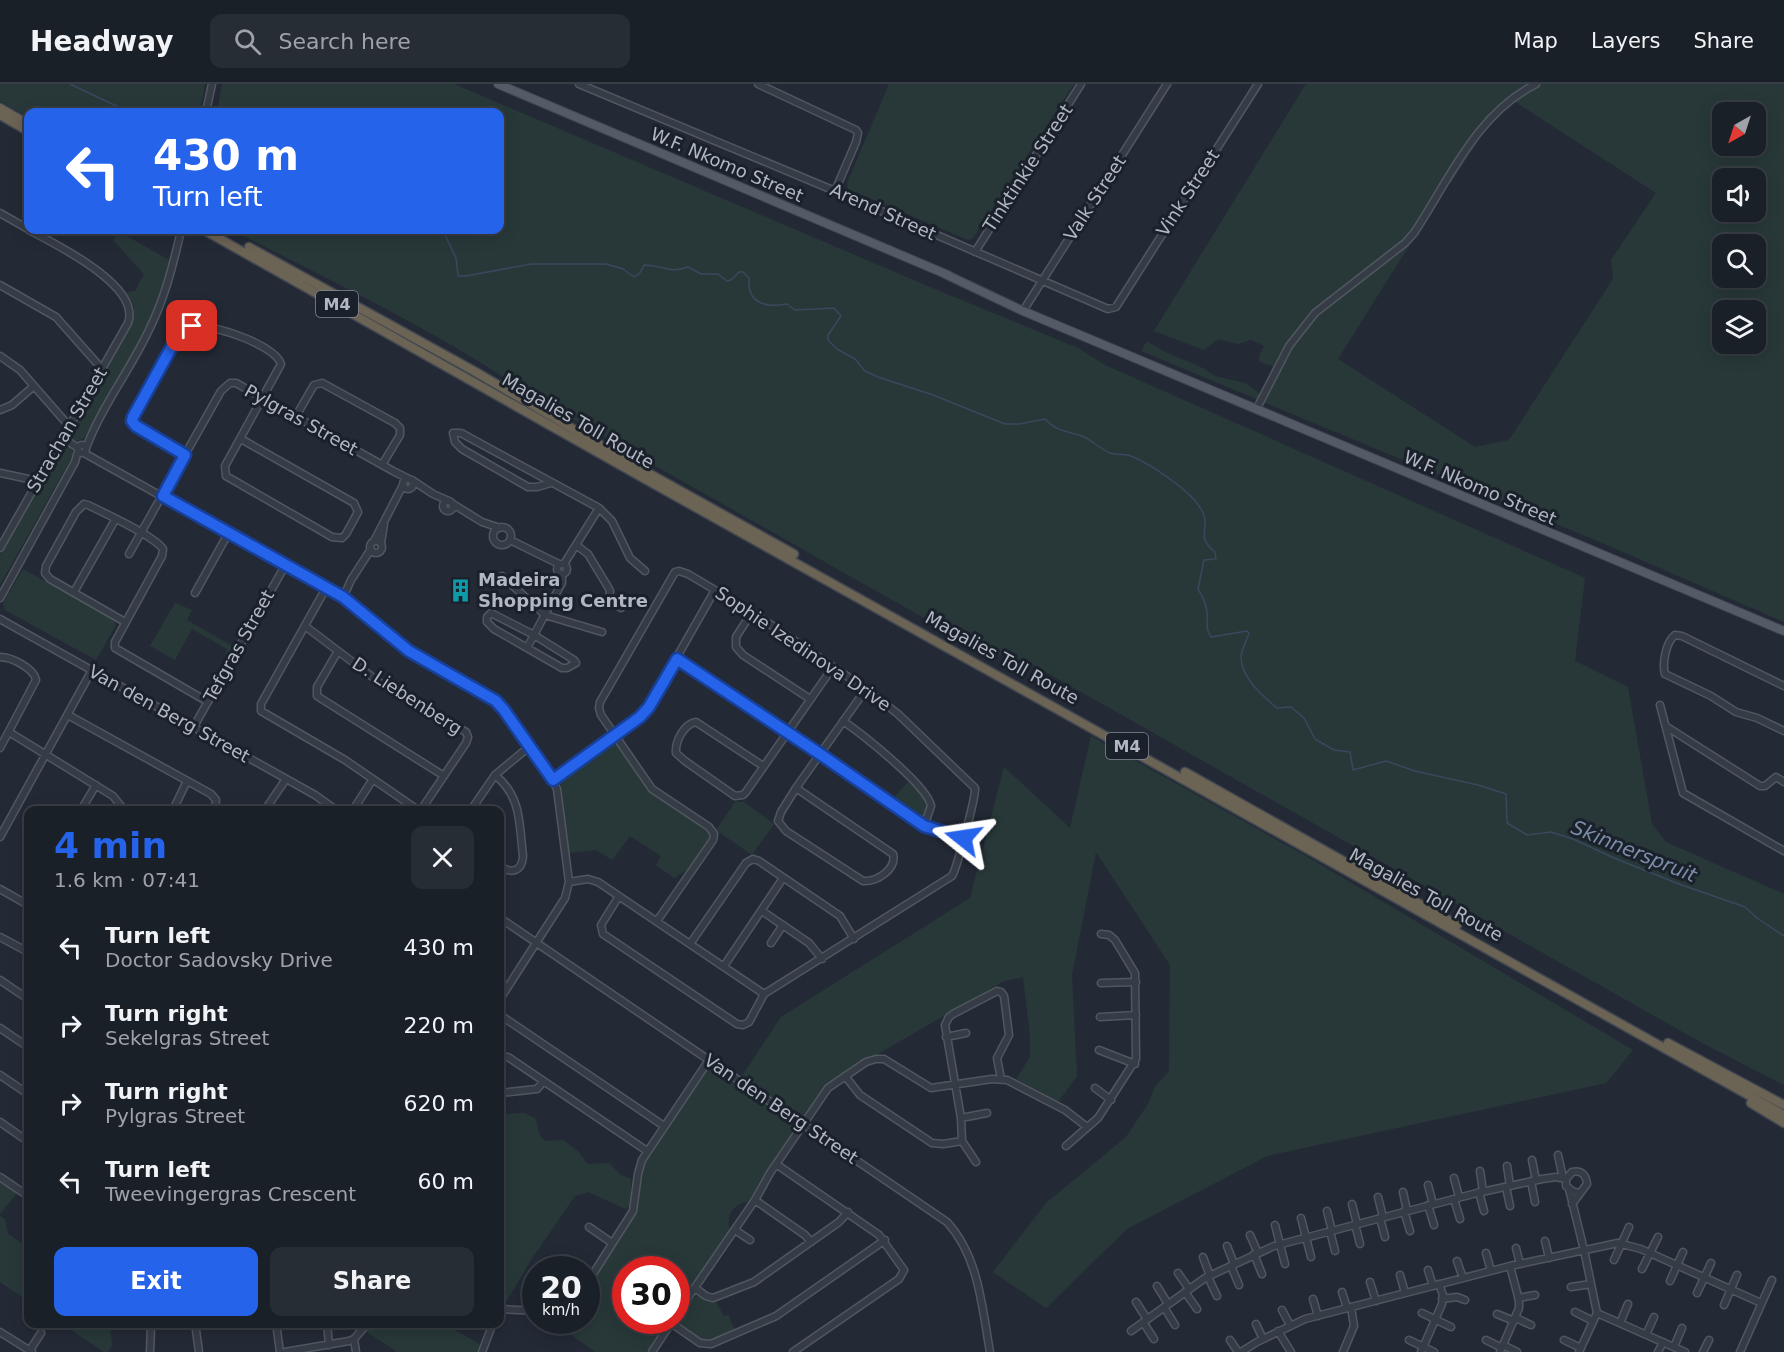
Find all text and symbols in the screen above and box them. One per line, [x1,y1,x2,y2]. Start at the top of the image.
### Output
search box [210,14,630,68]
text: Headway [30,25,174,58]
icon: search [231,25,264,58]
text: Search here [279,29,411,54]
text: Map [1514,29,1558,53]
text: Layers [1591,29,1660,53]
text: Share [1693,29,1754,53]
street label: Tinktinkie Street [978,100,1077,236]
north arrow [1712,102,1766,156]
map controls [1712,102,1766,354]
street label: W.F. Nkomo Street [648,123,807,206]
text: 430 m [153,131,299,180]
icon: left [54,132,132,210]
street label: Vink Street [1152,145,1223,240]
street label: Valk Street [1059,151,1130,244]
button: sound [1712,168,1766,222]
street label: Arend Street [827,179,939,244]
text: Turn left [153,181,263,212]
button: search [1712,234,1766,288]
road number: M4 [316,291,358,317]
pin [166,300,217,351]
button: layers [1712,300,1766,354]
icon: arrive [175,309,208,342]
street label: Strachan Street [22,363,111,496]
street label: Magalies Toll Route [498,368,658,473]
street label: Pylgras Street [241,380,362,459]
street label: W.F. Nkomo Street [1401,446,1560,529]
place label: Madeira Shopping Centre [478,569,648,611]
building icon: Madeira Shopping Centre [447,577,473,603]
street label: Sophie Izedinova Drive [712,582,895,715]
street label: Tefgras Street [199,586,278,706]
street label: Magalies Toll Route [922,607,1083,708]
street label: D. Liebenberg [349,652,466,739]
street label: Van den Berg Street [85,660,254,767]
road number: M4 [1106,733,1148,759]
position arrow [931,806,995,870]
water label: Skinnerspruit [1568,815,1701,887]
text: 4 min [54,825,167,866]
button: close [411,826,474,889]
street label: Magalies Toll Route [1346,844,1507,945]
text: 1.6 km · 07:41 [54,868,200,892]
text: Turn left [105,923,210,948]
icon: left [54,931,87,964]
text: 430 m [404,935,474,960]
text: Doctor Sadovsky Drive [105,948,333,972]
text: Turn right [105,1001,228,1026]
icon: right [54,1009,87,1042]
text: 220 m [404,1013,474,1038]
text: Sekelgras Street [105,1026,269,1050]
street label: Van den Berg Street [700,1049,862,1168]
text: Turn right [105,1079,228,1104]
icon: right [54,1087,87,1120]
text: 620 m [404,1091,474,1116]
text: Pylgras Street [105,1104,245,1128]
text: Turn left [105,1157,210,1182]
icon: left [54,1165,87,1198]
text: 60 m [418,1169,474,1194]
text: Tweevingergras Crescent [105,1182,356,1206]
button: Exit [54,1247,258,1316]
button: Share [270,1247,474,1316]
speed limit sign: 30 [612,1256,690,1334]
text: 20 [540,1270,582,1305]
text: km/h [542,1301,580,1319]

